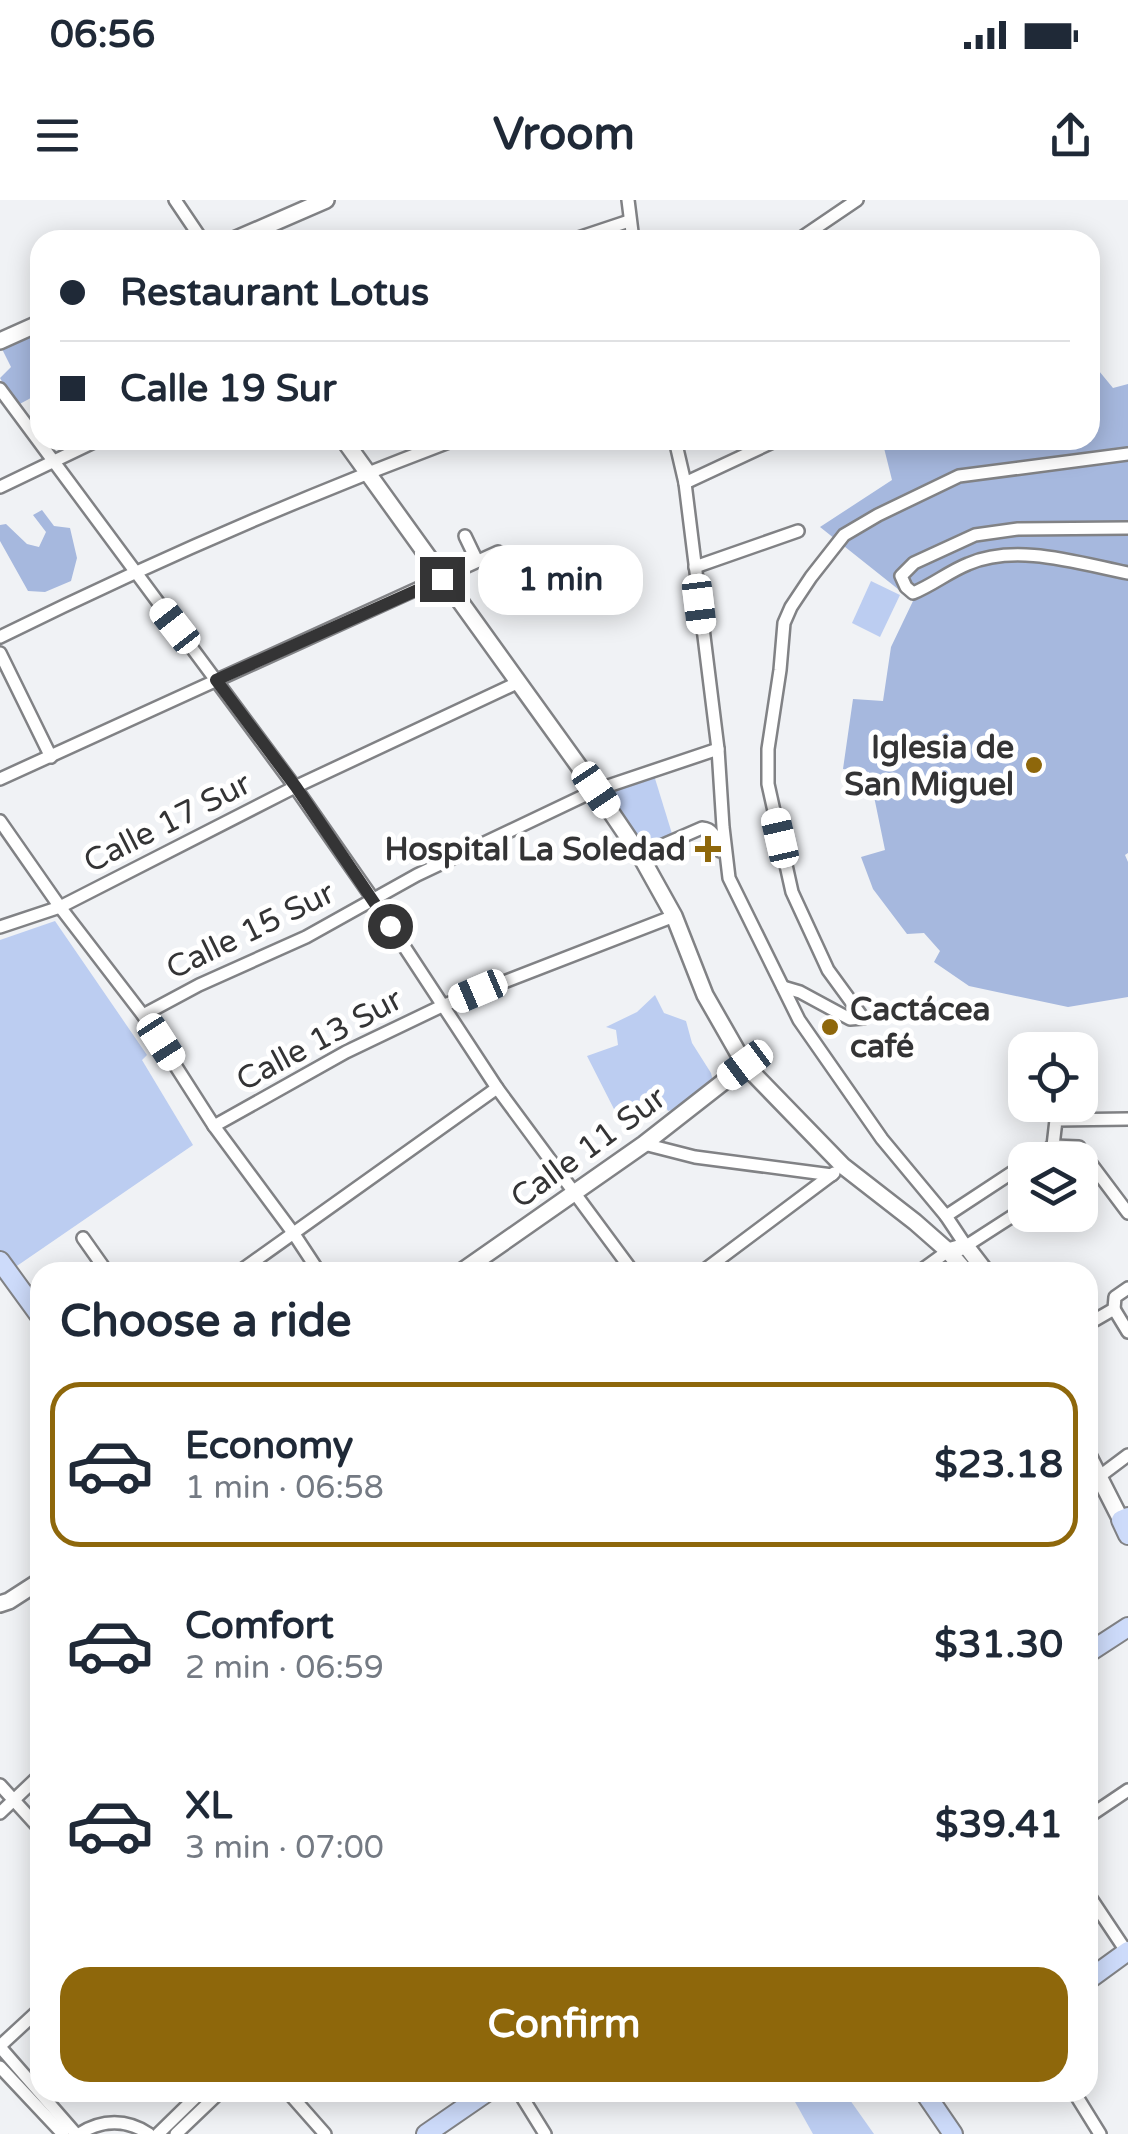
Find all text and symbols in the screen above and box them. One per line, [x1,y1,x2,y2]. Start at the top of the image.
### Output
text: 06:56 [50,12,155,58]
icon: menu [30,108,85,163]
text: Vroom [493,108,635,162]
icon: share [1043,108,1098,163]
text: Restaurant Lotus [120,270,429,316]
text: Calle 19 Sur [120,366,336,412]
callout: 1 min [477,544,642,614]
route end [420,557,465,602]
text: 1 min [518,561,603,599]
car [680,572,718,636]
car [145,593,205,659]
place label: Iglesia de San Miguel [844,729,1014,804]
marker: Iglesia de San Miguel [1023,754,1045,776]
car [567,757,625,823]
street label: Calle 17 Sur [78,764,258,881]
car [759,805,801,871]
place label: Hospital La Soledad [384,831,686,869]
marker: Hospital La Soledad [695,836,721,862]
street label: Calle 15 Sur [160,874,341,988]
route start [368,904,413,949]
car [445,965,511,1017]
street label: Calle 13 Sur [230,980,410,1099]
place label: Cactácea café [850,991,991,1066]
car [132,1009,190,1075]
marker: Cactácea café [819,1016,841,1038]
map controls [1008,1032,1098,1232]
button: locate [1008,1032,1098,1122]
car [712,1035,778,1095]
street label: Calle 11 Sur [504,1078,674,1217]
button: layers [1008,1142,1098,1232]
text: Choose a ride [60,1295,351,1349]
icon: car [65,1420,155,1510]
text: Economy [185,1423,353,1469]
text: $23.18 [934,1442,1063,1488]
text: 1 min · 06:58 [185,1469,384,1507]
icon: car [65,1600,155,1690]
text: Comfort [185,1603,334,1649]
text: $31.30 [934,1622,1063,1668]
text: 2 min · 06:59 [185,1649,384,1687]
icon: car [65,1780,155,1870]
text: XL [185,1783,232,1829]
text: $39.41 [935,1802,1063,1848]
text: 3 min · 07:00 [185,1829,384,1867]
button: Confirm [60,1967,1068,2082]

